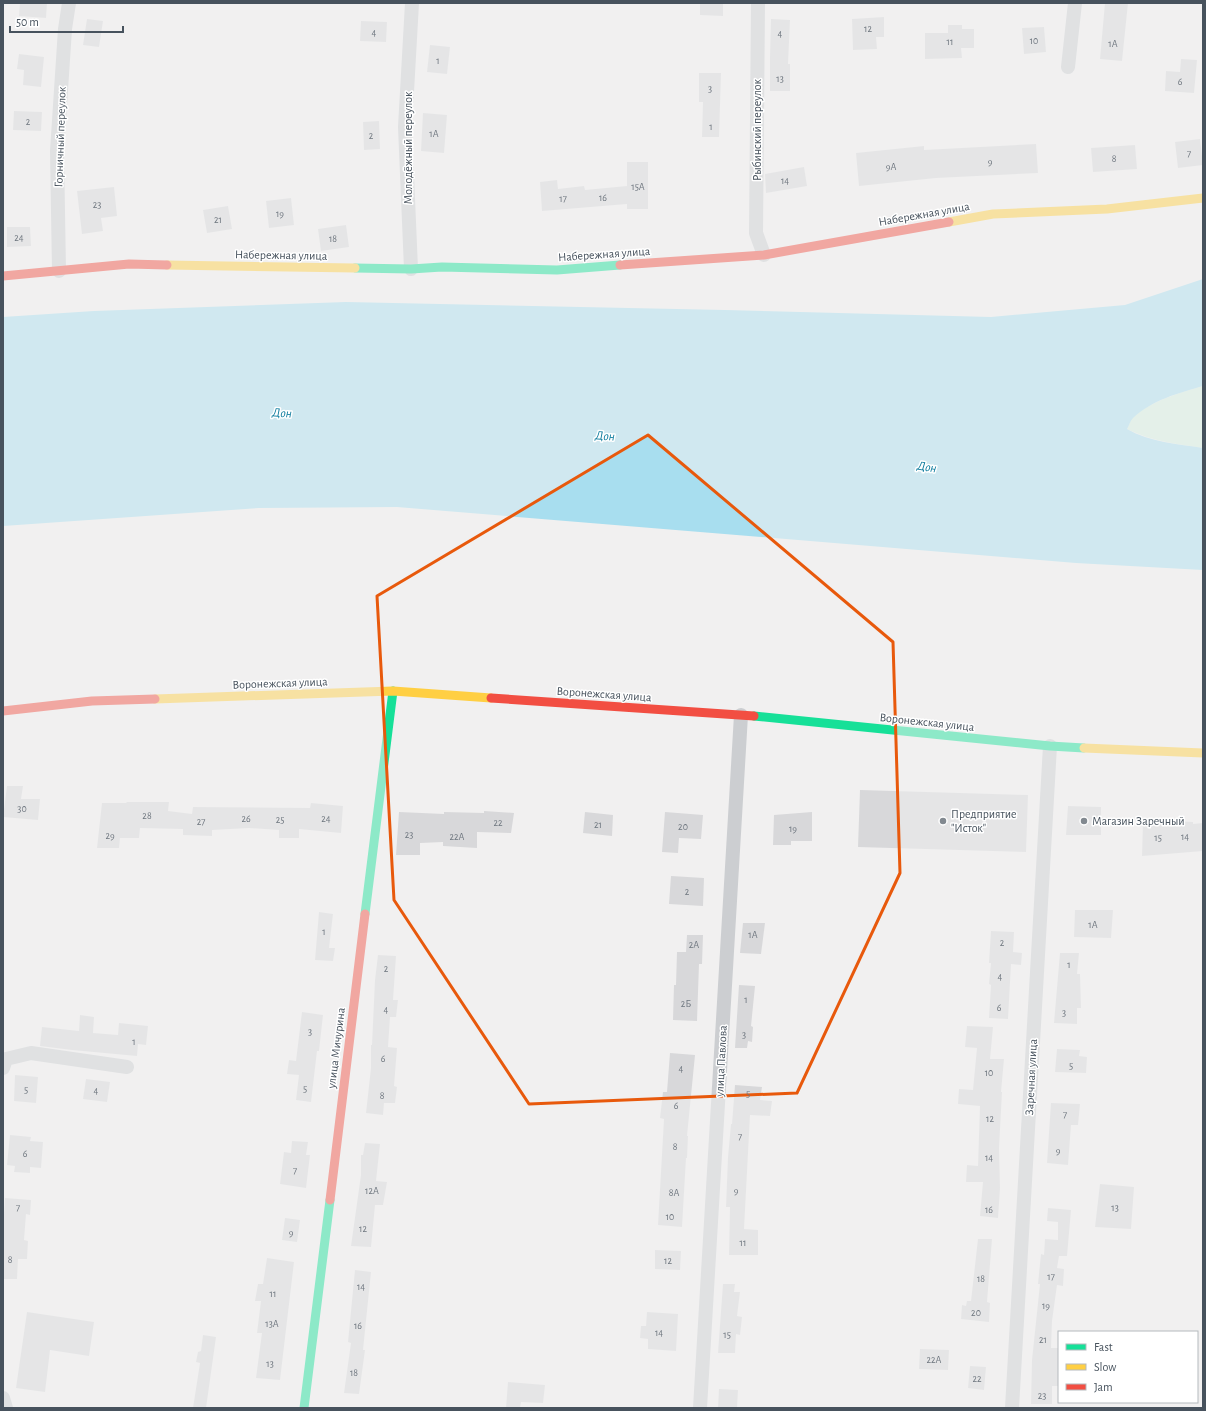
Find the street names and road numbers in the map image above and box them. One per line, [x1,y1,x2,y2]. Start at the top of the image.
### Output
street label: Рыбинский переулок [751,79,764,181]
street label: Горничный переулок [52,86,69,188]
street label: Молодёжный переулок [402,91,415,204]
street label: Набережная улица [877,200,971,229]
street label: Набережная улица [557,245,651,264]
street label: Набережная улица [235,248,328,263]
street label: Воронежская улица [232,675,328,692]
street label: Воронежская улица [556,685,652,704]
street label: Воронежская улица [879,711,975,734]
street label: улица Мичурина [325,1006,348,1090]
street label: улица Павлова [713,1024,730,1098]
street label: Заречная улица [1023,1038,1040,1116]

